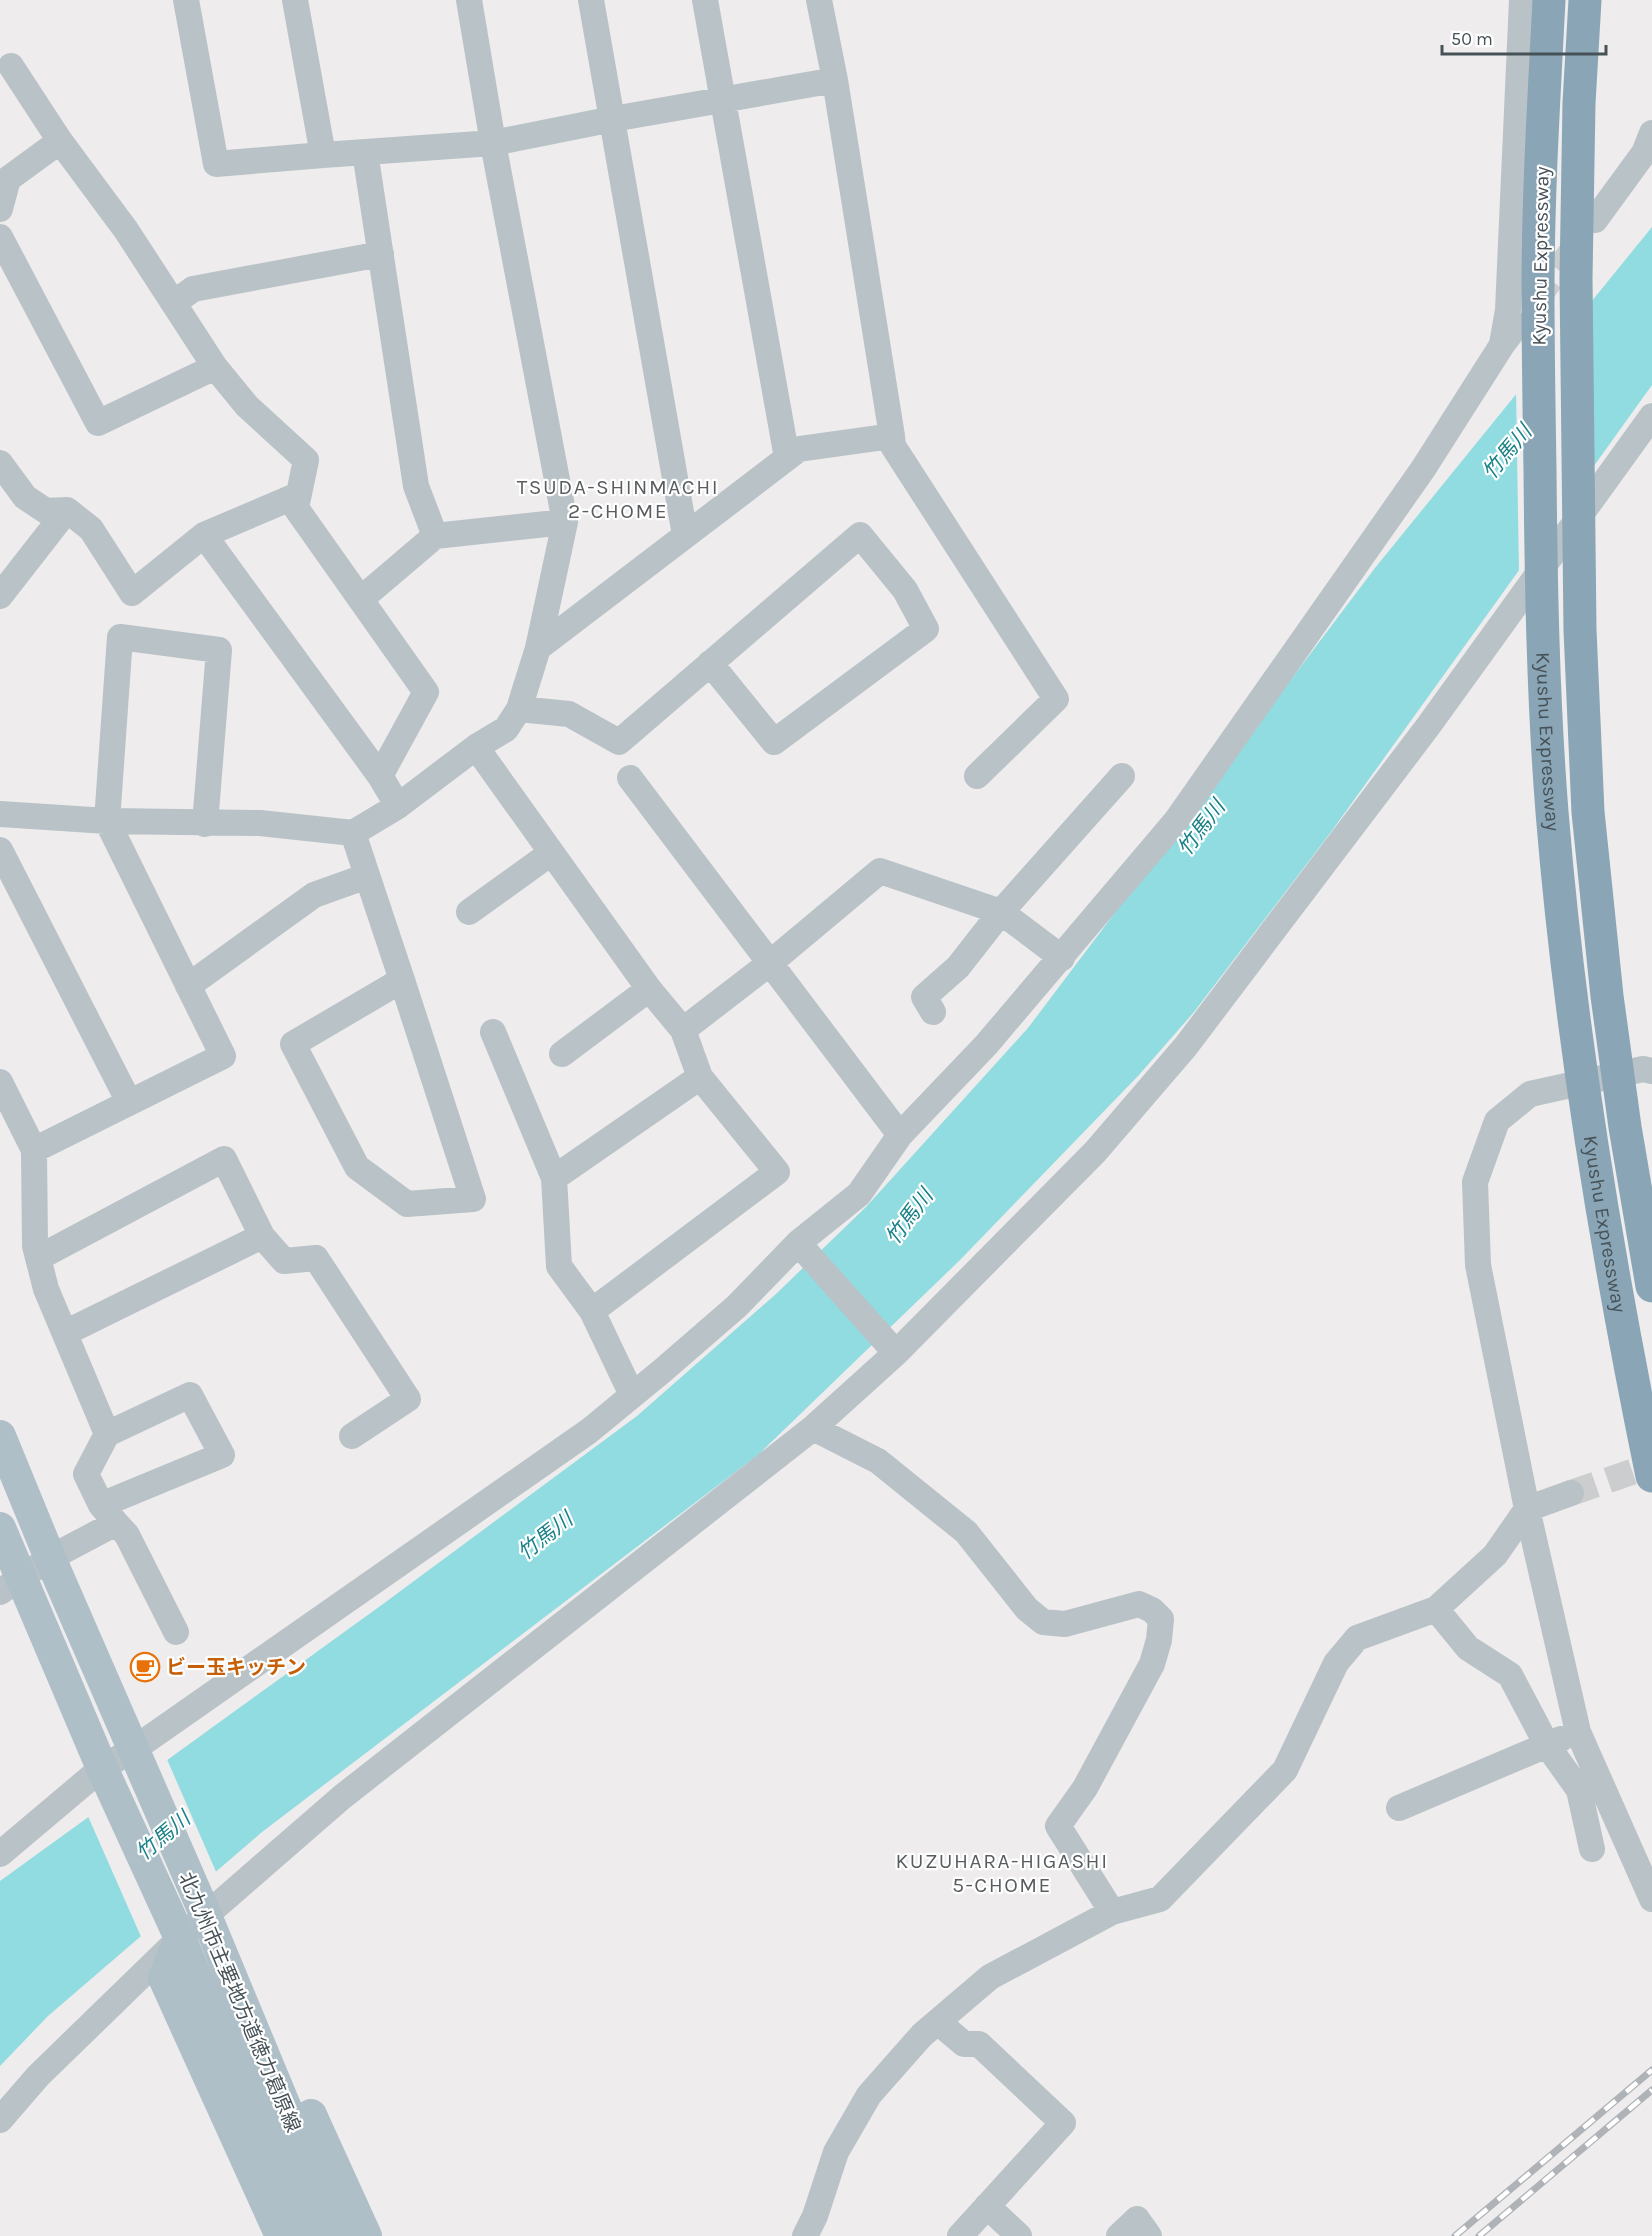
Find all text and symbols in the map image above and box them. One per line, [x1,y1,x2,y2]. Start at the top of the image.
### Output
scale bar [1442,18,1606,56]
text: 50 m [1451,28,1493,50]
street label: Kyushu Expressway [1527,166,1554,346]
water label: 竹馬川 [1478,419,1538,484]
district label: TSUDA-SHINMACHI 2-CHOME [517,475,719,523]
street label: Kyushu Expressway [1531,652,1565,832]
water label: 竹馬川 [1172,794,1231,860]
street label: Kyushu Expressway [1578,1134,1631,1315]
water label: 竹馬川 [880,1183,939,1249]
water label: 竹馬川 [513,1506,579,1565]
cafe icon: ビー玉キッチン [129,1651,161,1683]
place label: ビー玉キッチン [166,1656,306,1679]
water label: 竹馬川 [131,1805,196,1865]
district label: KUZUHARA-HIGASHI 5-CHOME [895,1849,1109,1897]
street label: 北九州市主要地方道徳力葛原線 [174,1869,305,2136]

